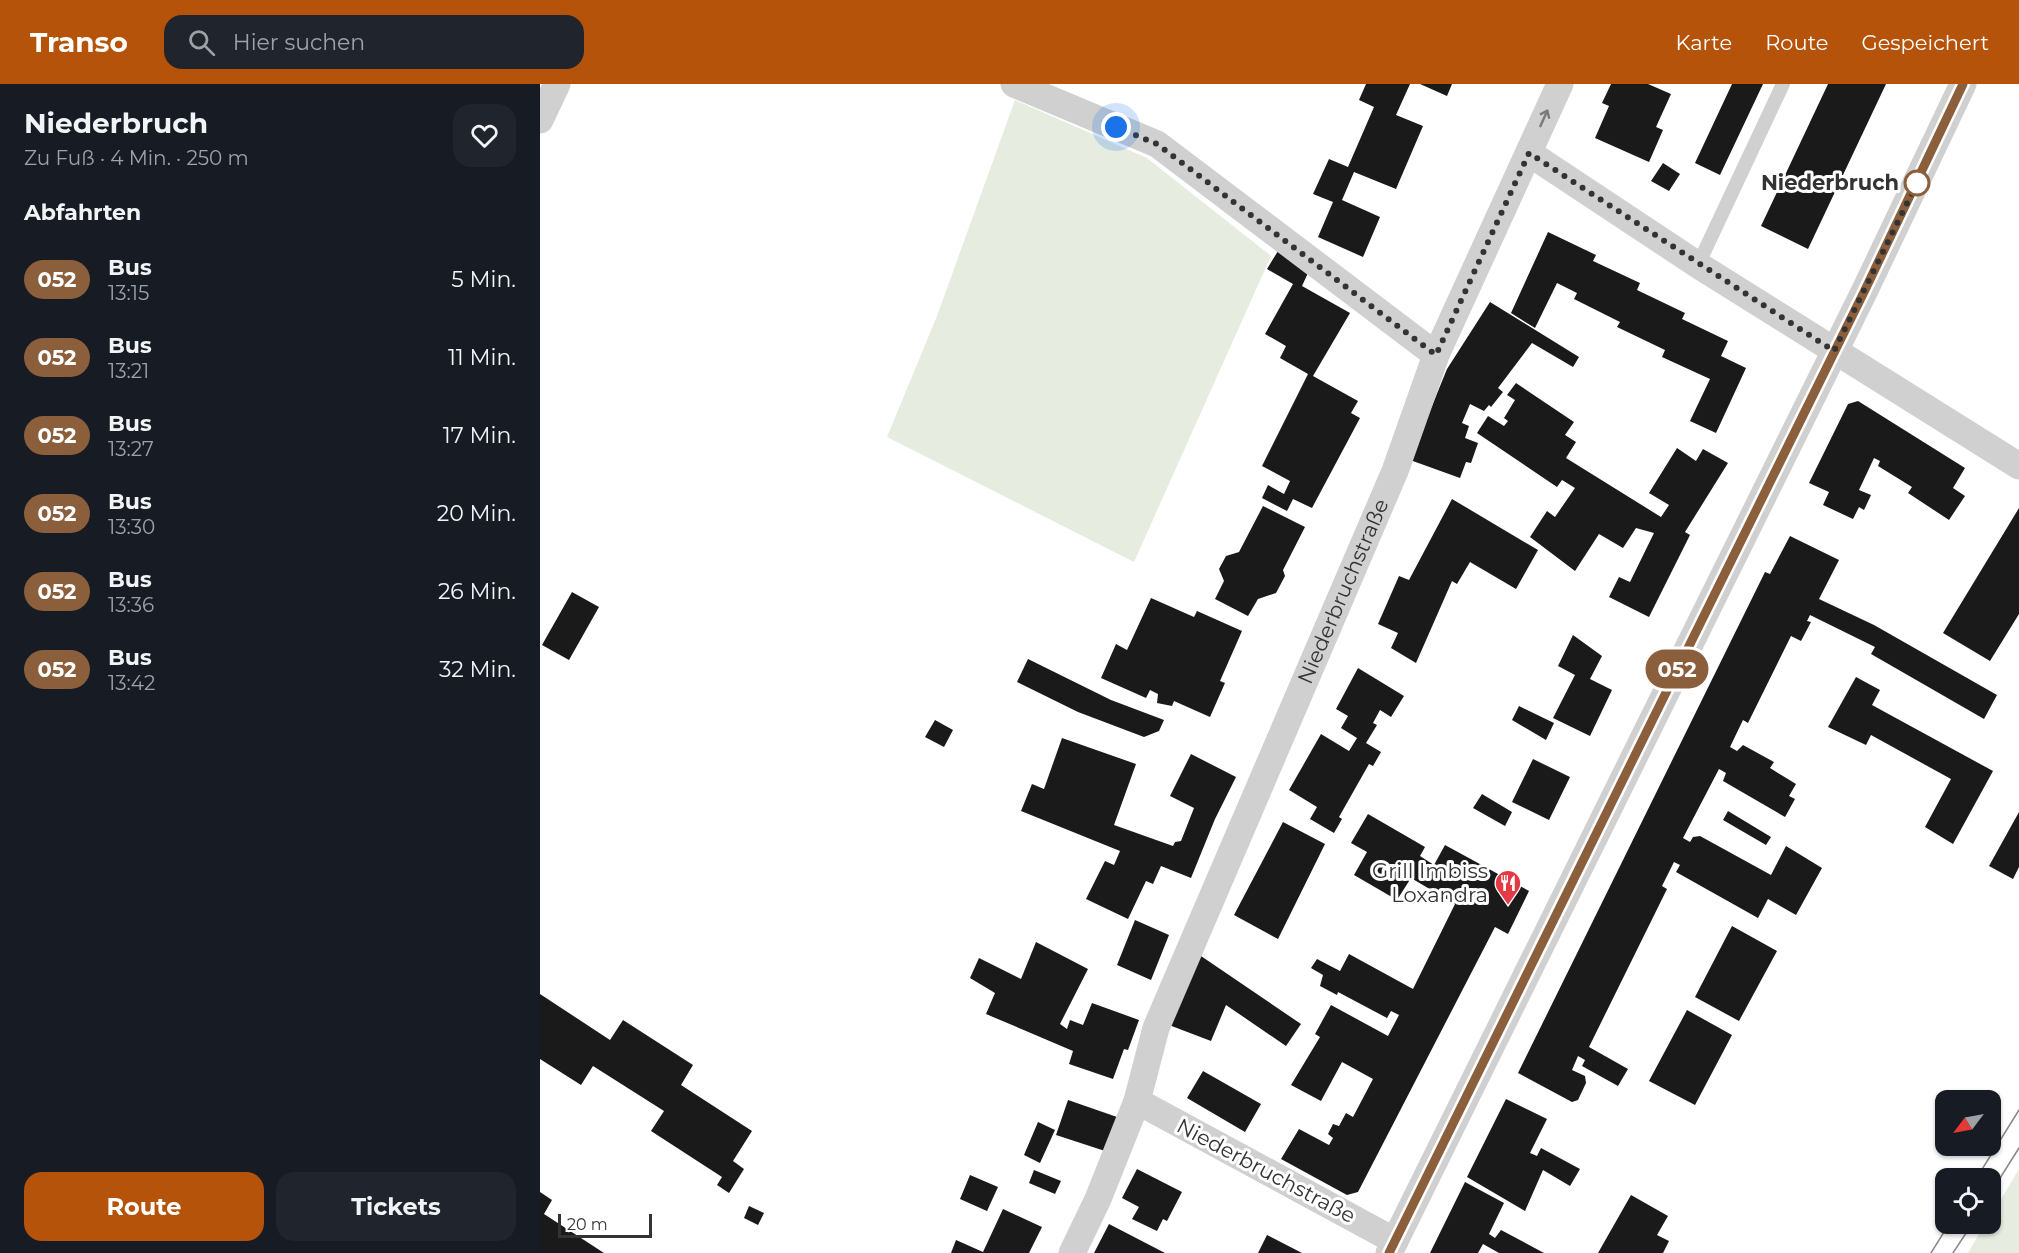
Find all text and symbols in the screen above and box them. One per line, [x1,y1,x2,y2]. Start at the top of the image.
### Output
search box [164,15,584,69]
text: Transo [30,25,128,59]
icon: search [185,26,218,59]
text: Hier suchen [233,29,365,56]
text: Karte [1676,30,1732,55]
text: Route [1765,30,1828,55]
text: Gespeichert [1861,30,1989,55]
button: heart [453,104,516,167]
text: Niederbruch [24,106,208,140]
one-way arrow [1539,110,1550,128]
your location [1101,112,1131,142]
text: Zu Fuß · 4 Min. · 250 m [24,146,249,170]
place label: Niederbruch [1761,170,1899,195]
marker: Niederbruch [1904,170,1930,196]
text: Abfahrten [24,199,141,226]
text: Bus [108,254,152,281]
text: 5 Min. [451,266,516,293]
text: 052 [37,267,77,292]
text: 13:15 [108,281,149,305]
text: Bus [108,332,152,359]
text: 11 Min. [448,344,516,371]
text: 052 [37,345,77,370]
text: 13:21 [108,359,149,383]
text: Bus [108,410,152,437]
text: 17 Min. [443,422,516,449]
text: 052 [37,423,77,448]
text: 13:27 [108,437,154,461]
text: Bus [108,488,152,515]
street label: Niederbruchstraße [1292,495,1394,688]
text: 20 Min. [437,500,516,527]
text: 052 [37,501,77,526]
text: 13:30 [108,515,155,539]
text: Bus [108,566,152,593]
text: 26 Min. [438,578,516,605]
text: 052 [37,579,77,604]
text: 13:36 [108,593,154,617]
text: Bus [108,644,152,671]
line badge: 052 [1642,650,1712,688]
text: 32 Min. [439,656,516,683]
text: 052 [37,657,77,682]
text: 052 [1657,657,1697,682]
text: 13:42 [108,671,155,695]
place label: Grill Imbiss Loxandra [1372,858,1488,907]
restaurant icon: Grill Imbiss Loxandra [1493,868,1523,906]
north arrow [1935,1090,2001,1156]
map controls [1935,1090,2001,1234]
street label: Niederbruchstraße [1173,1113,1360,1228]
button: locate [1935,1168,2001,1234]
button: Route [24,1172,264,1241]
button: Tickets [276,1172,516,1241]
scale bar [558,1211,652,1238]
text: 20 m [567,1215,608,1234]

